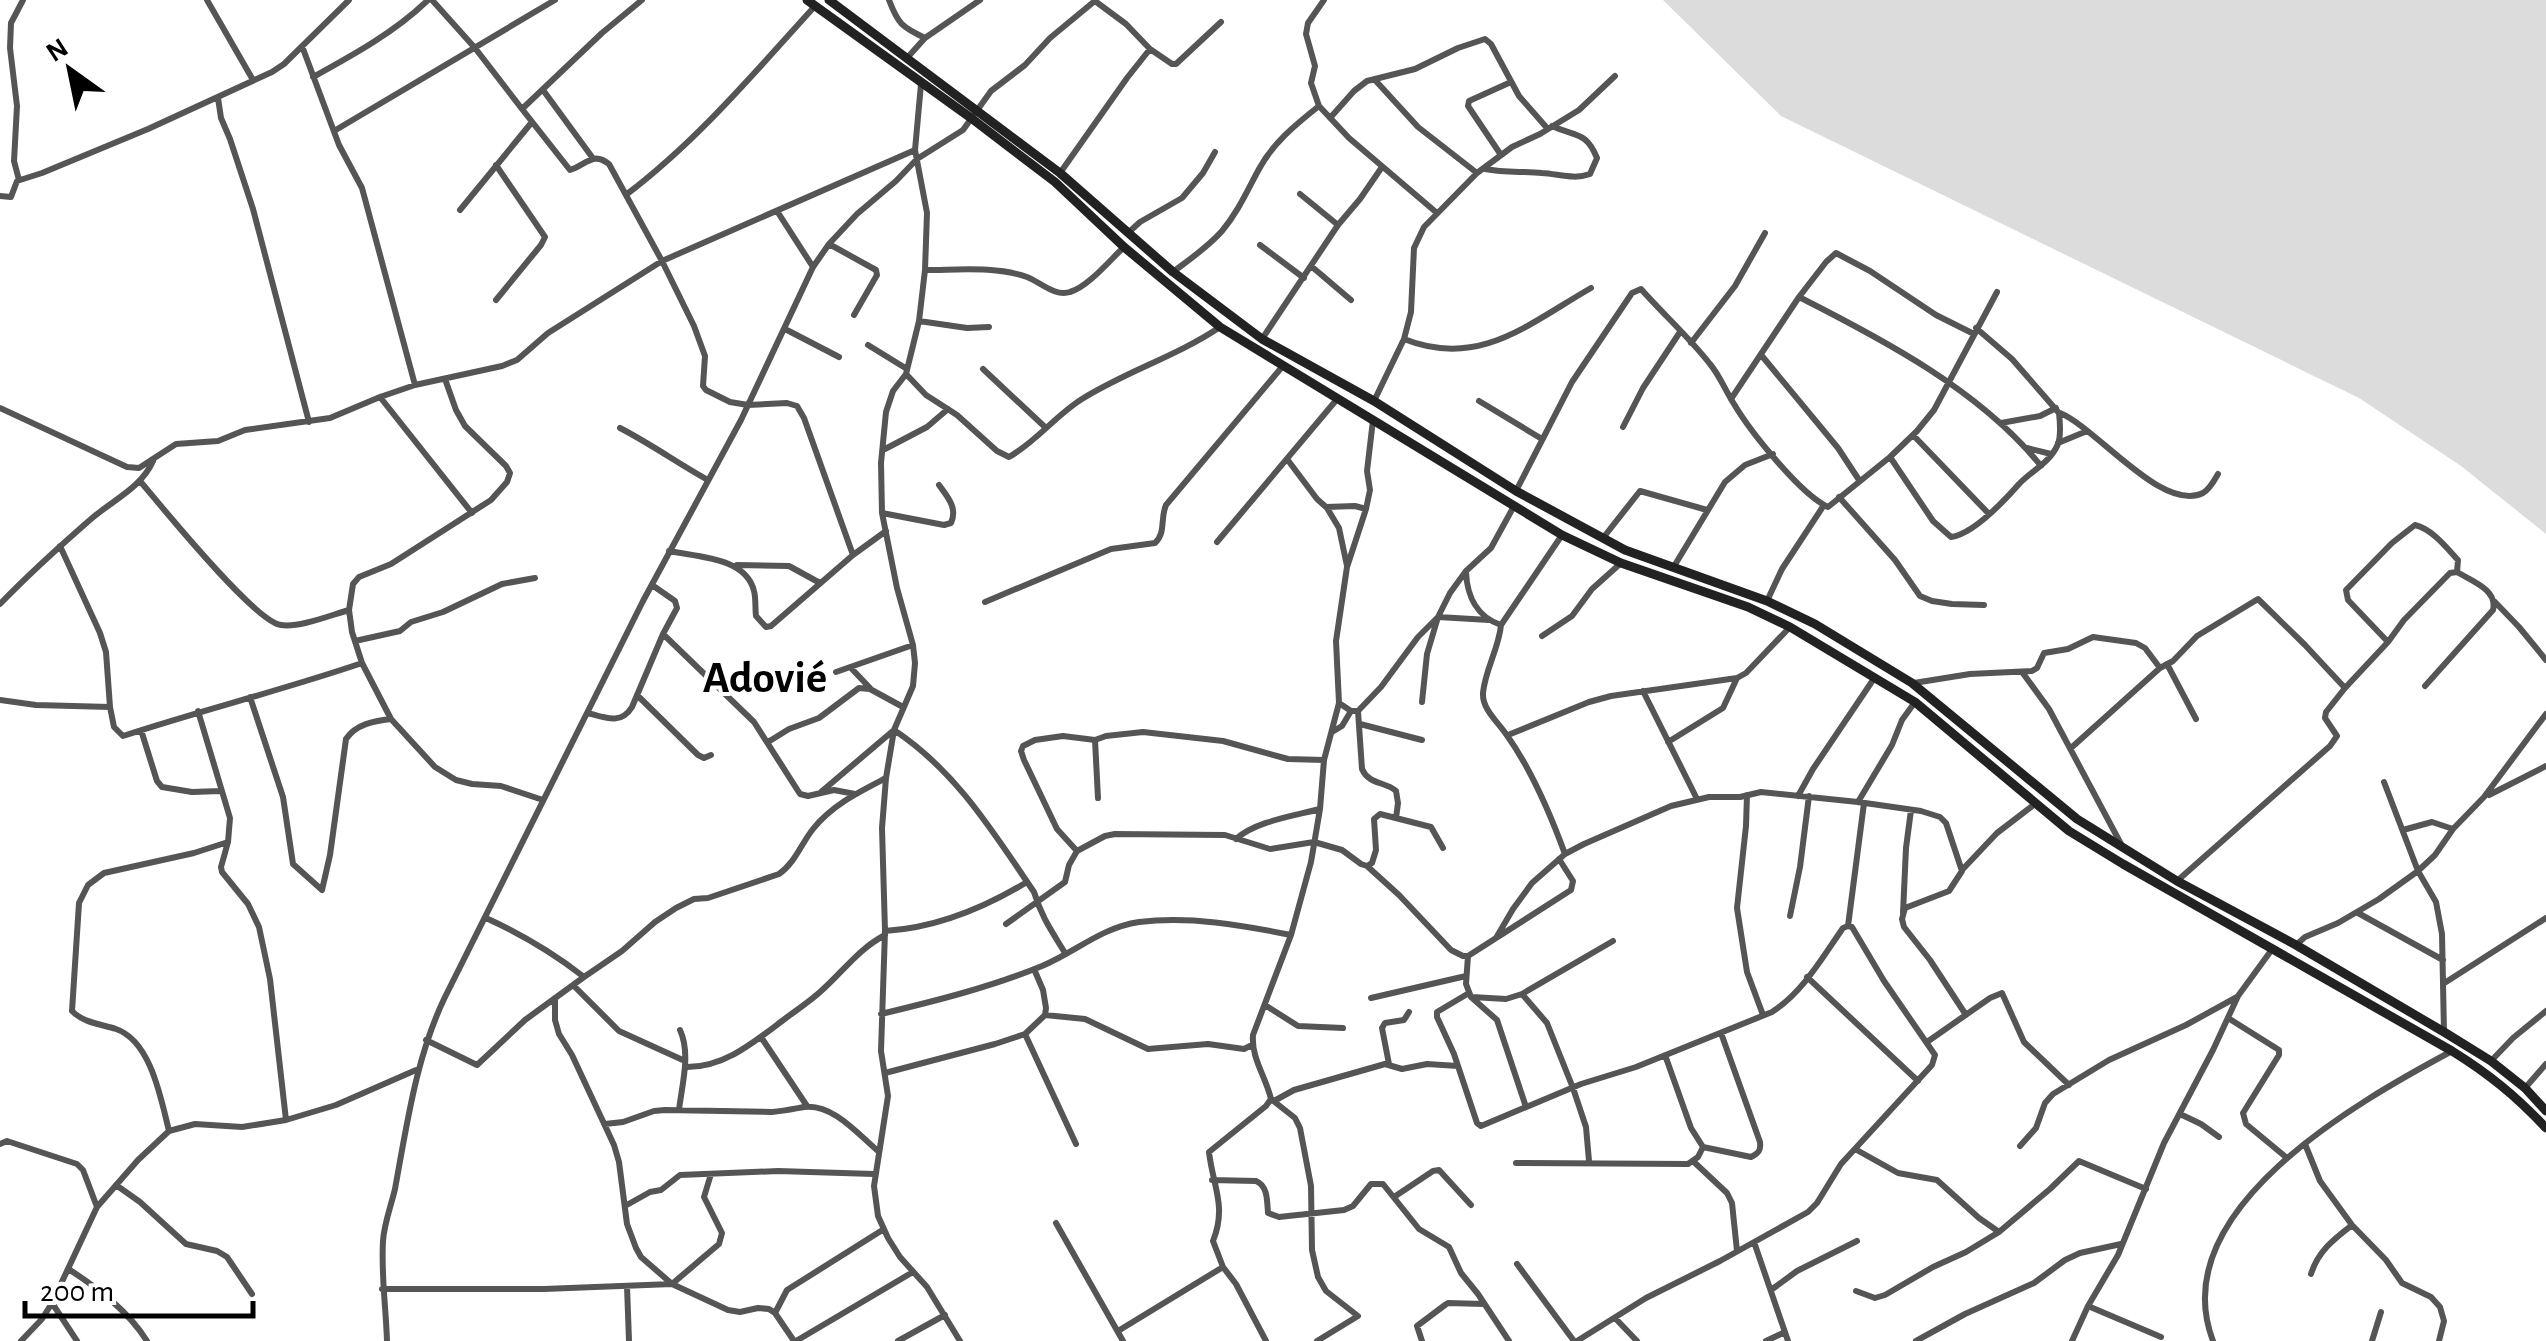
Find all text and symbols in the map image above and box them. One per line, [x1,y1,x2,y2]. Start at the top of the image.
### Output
north arrow [20,20,120,120]
text: N [42,34,73,68]
district label: Adovié [703,656,827,701]
scale bar [25,1256,252,1318]
text: 200 m [40,1277,114,1307]

